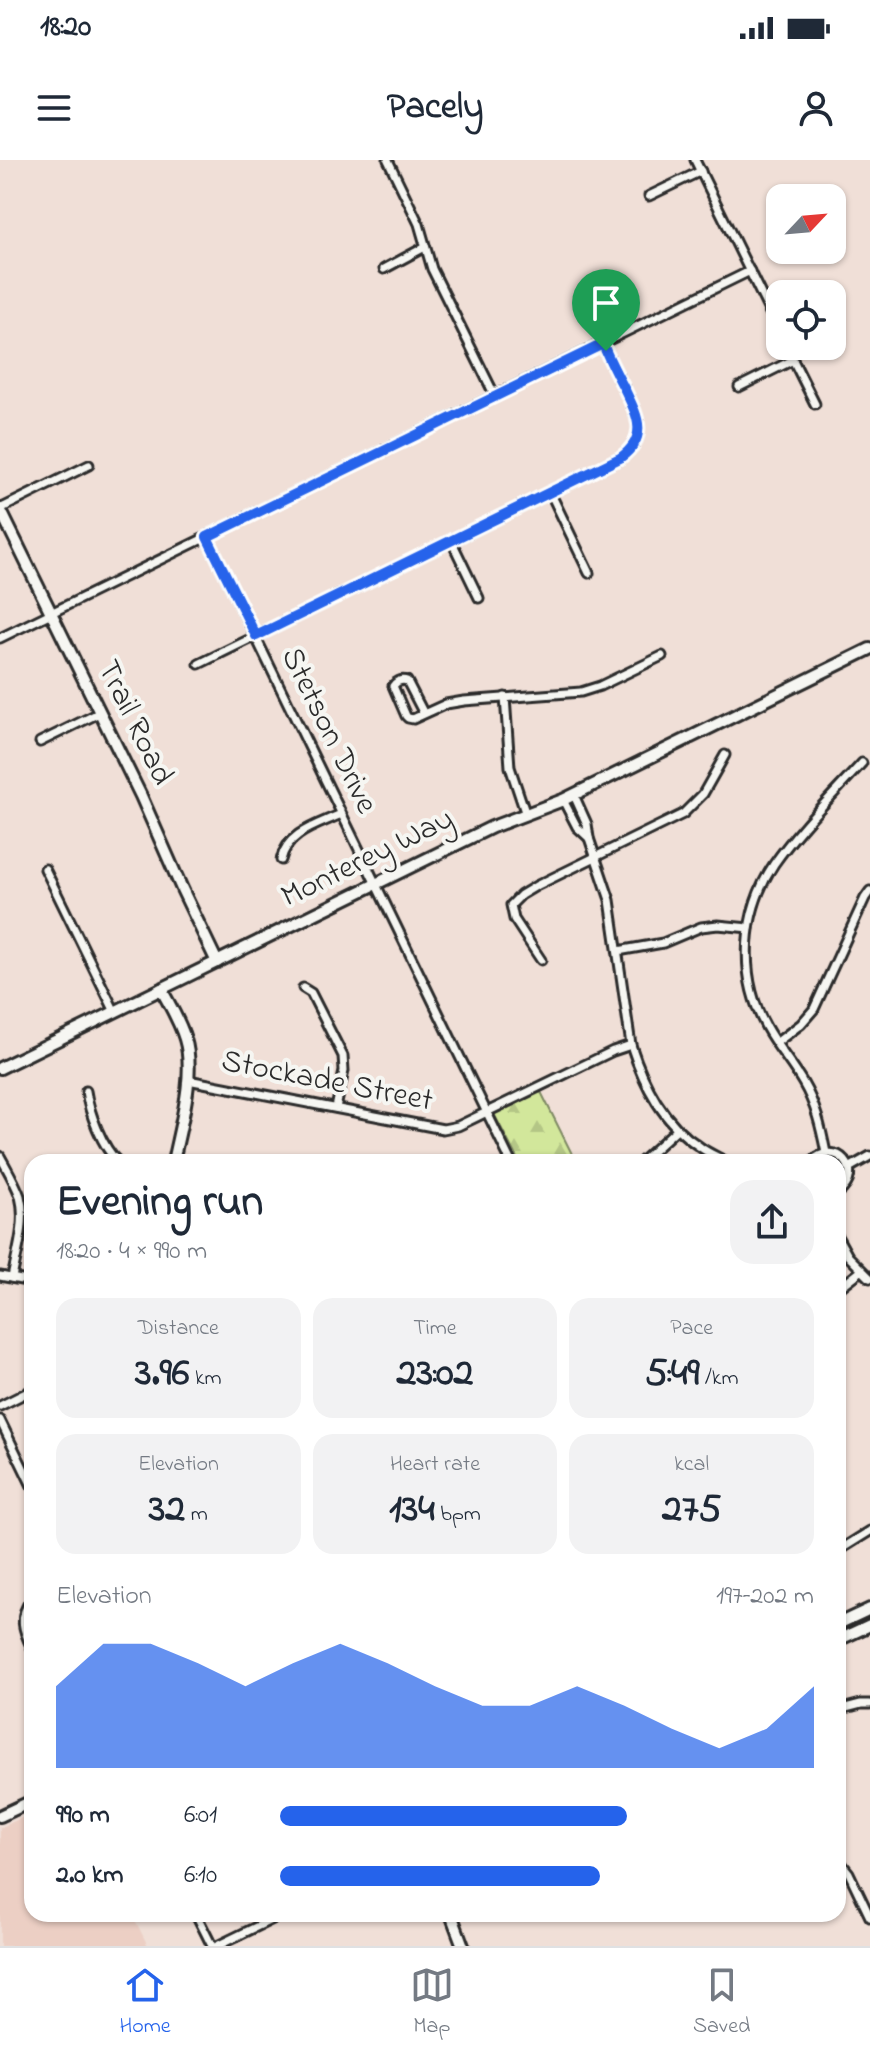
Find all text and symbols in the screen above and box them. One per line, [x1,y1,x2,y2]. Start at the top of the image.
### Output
text: 18:20 [40,6,91,50]
text: Pacely [387,82,483,135]
icon: menu [32,86,76,130]
icon: person [794,86,838,130]
north arrow [766,184,846,264]
map controls [766,184,846,360]
pin [572,269,640,351]
button: locate [766,280,846,360]
icon: arrive [584,281,628,325]
street label: Stetson Drive [267,640,389,823]
street label: Trail Road [83,652,185,794]
street label: Monterey Way [274,797,462,921]
street label: Stockade Street [217,1038,437,1126]
text: Evening run [56,1171,263,1235]
button: share [730,1180,814,1264]
text: 18:20 · 4 × 990 m [56,1233,207,1271]
text: Distance [138,1313,219,1345]
text: Time [413,1313,457,1345]
text: Pace [670,1313,713,1345]
text: 3.96 [135,1345,189,1404]
text: 23:02 [397,1345,473,1404]
text: 5:49 [645,1345,700,1404]
text: km [189,1363,222,1395]
text: /km [700,1363,739,1395]
text: Elevation [138,1449,219,1481]
text: Heart rate [390,1449,480,1481]
text: kcal [674,1449,709,1481]
text: 32 [149,1481,185,1540]
text: 134 [389,1481,435,1540]
text: 275 [662,1481,721,1540]
text: m [185,1499,208,1531]
text: bpm [435,1499,481,1531]
text: Elevation [56,1578,152,1616]
text: 197–202 m [716,1578,814,1616]
text: 990 m [56,1797,110,1835]
text: 6:01 [184,1797,217,1835]
text: 2.0 km [56,1857,124,1895]
text: 6:10 [184,1857,217,1895]
tab: Home [120,1963,171,2043]
tab: Map [410,1963,454,2043]
tab: Saved [693,1963,750,2043]

